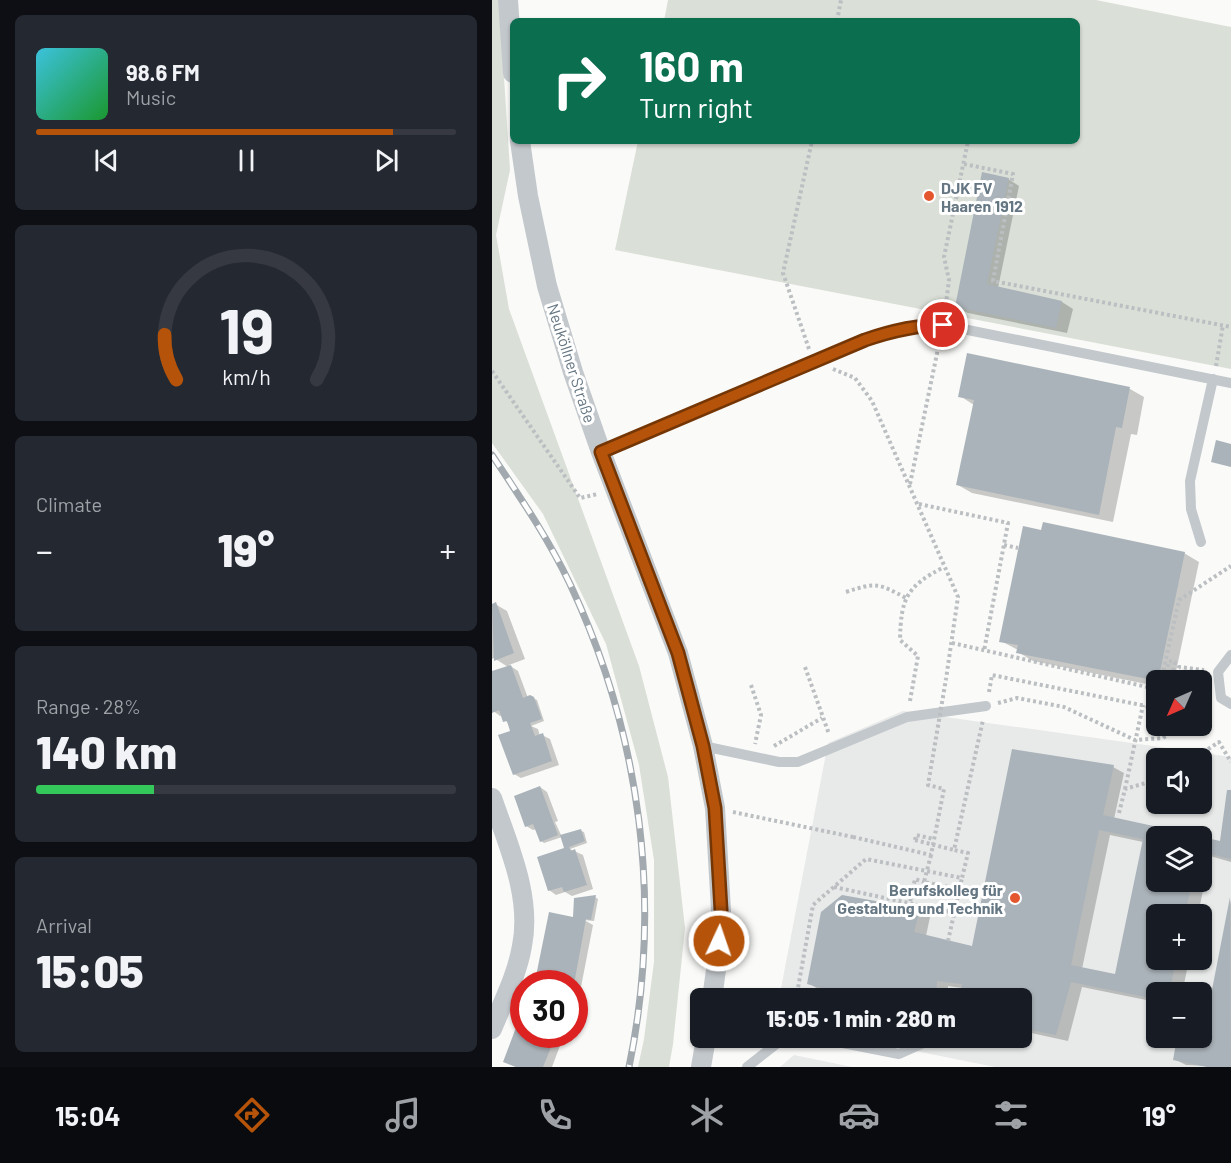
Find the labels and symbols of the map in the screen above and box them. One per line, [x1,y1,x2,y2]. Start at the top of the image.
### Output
place label: DJK FV Haaren 1912 [941,178,1023,215]
marker: DJK FV Haaren 1912 [922,189,936,203]
pin [917,299,968,350]
street label: Neuköllner Straße [544,301,600,425]
north arrow [1146,670,1212,736]
place label: Berufskolleg für Gestaltung und Technik [837,880,1003,917]
marker: Berufskolleg für Gestaltung und Technik [1008,891,1022,905]
position arrow [687,909,751,973]
speed limit sign: 30 [510,970,588,1048]

